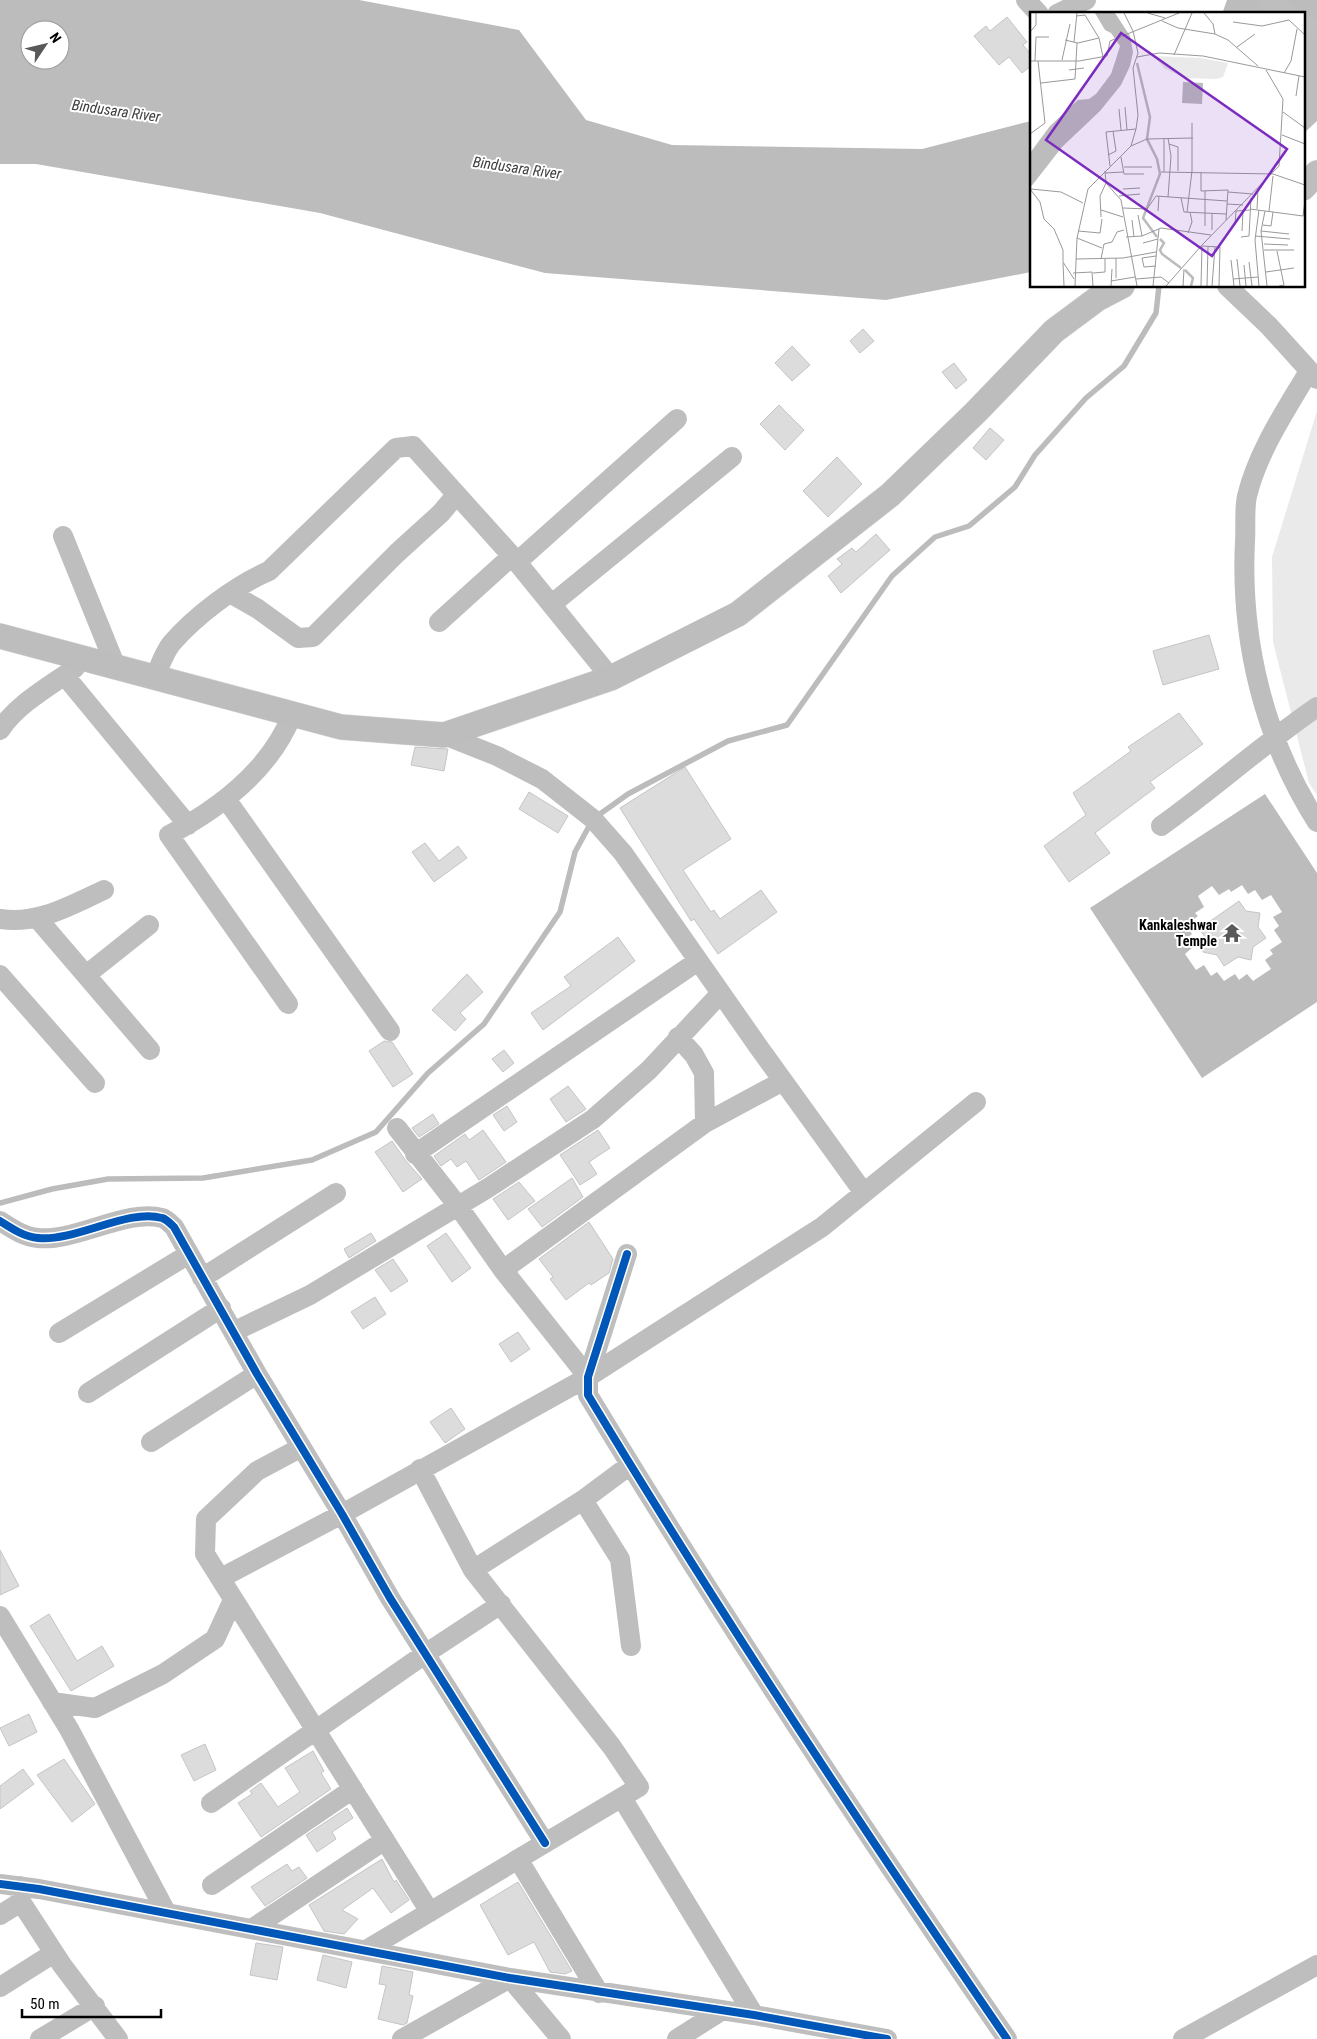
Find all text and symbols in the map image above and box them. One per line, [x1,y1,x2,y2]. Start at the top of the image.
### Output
inset map [1030,12,1304,288]
north arrow [20,20,70,70]
text: N [47,29,65,46]
water label: Bindusara River [71,96,162,126]
water label: Bindusara River [472,153,563,183]
place label: Kankaleshwar Temple [1139,917,1217,949]
temple icon: Kankaleshwar Temple [1221,922,1243,944]
scale bar [22,1986,161,2018]
text: 50 m [30,1995,60,2013]

